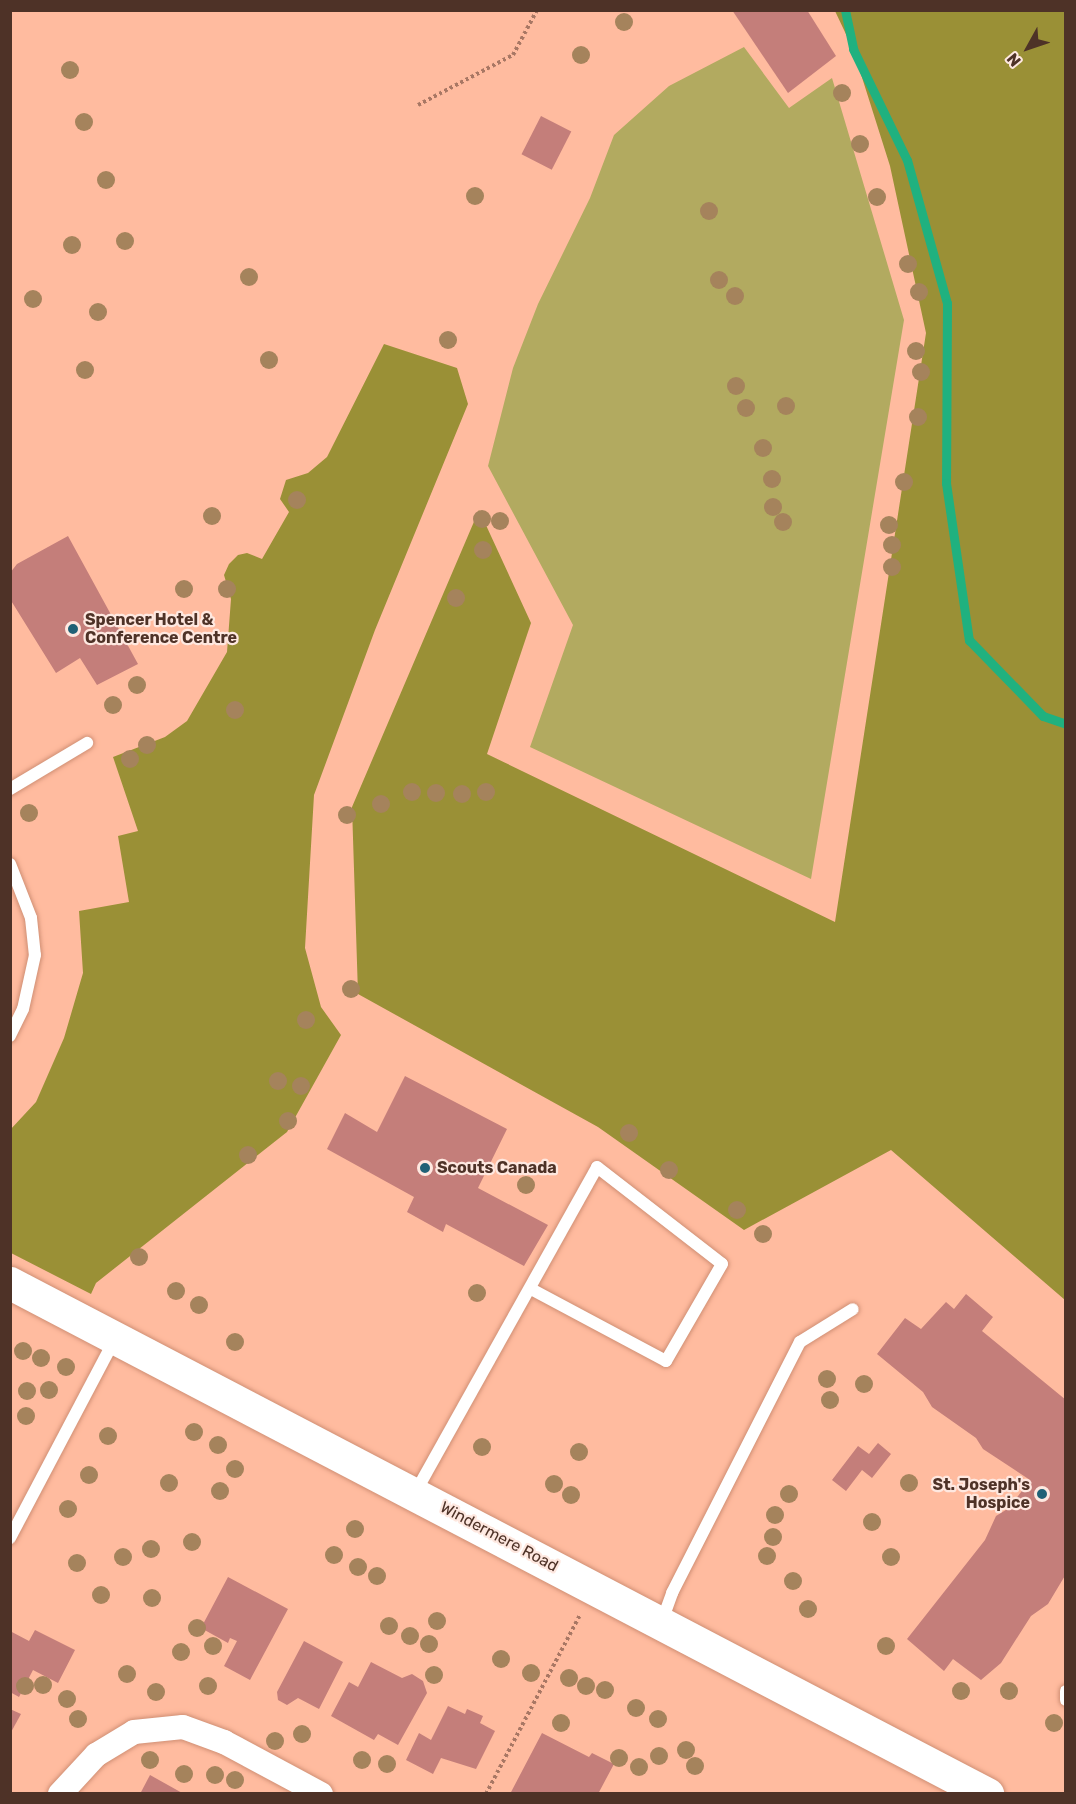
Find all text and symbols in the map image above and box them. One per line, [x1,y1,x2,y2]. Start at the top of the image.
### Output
north arrow [998,18,1058,78]
text: N [1003,49,1025,70]
place label: Spencer Hotel & Conference Centre [85,610,237,648]
marker: Spencer Hotel & Conference Centre [66,622,80,636]
place label: Scouts Canada [437,1158,557,1178]
marker: Scouts Canada [418,1161,432,1175]
place label: St. Joseph's Hospice [933,1475,1030,1513]
marker: St. Joseph's Hospice [1035,1487,1049,1501]
street label: Windermere Road [437,1498,561,1576]

